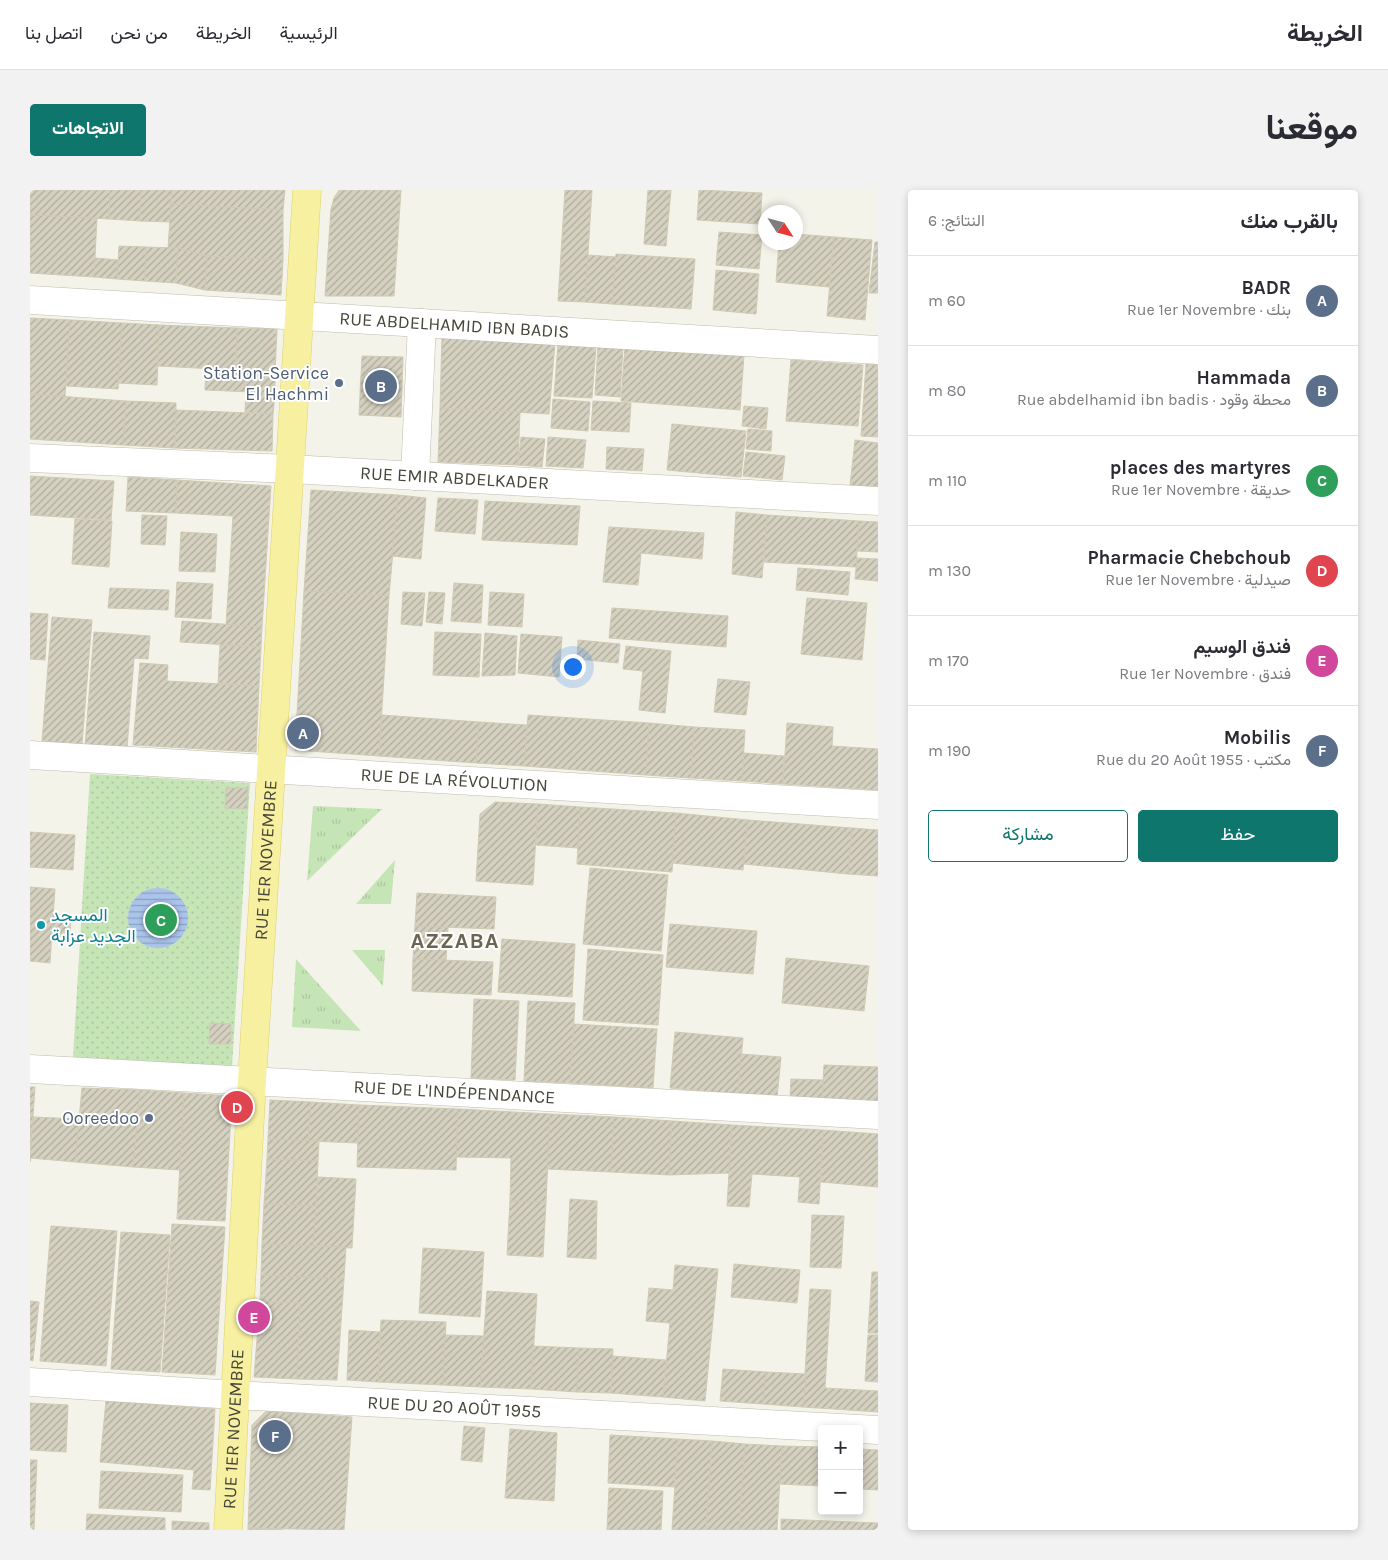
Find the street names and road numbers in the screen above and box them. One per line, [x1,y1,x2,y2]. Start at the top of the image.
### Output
street label: RUE ABDELHAMID IBN BADIS [339,307,570,343]
street label: RUE EMIR ABDELKADER [359,462,550,494]
street label: RUE DE LA RÉVOLUTION [360,764,548,797]
street label: RUE 1ER NOVEMBRE [250,779,282,941]
street label: RUE DE L'INDÉPENDANCE [353,1076,556,1108]
street label: RUE 1ER NOVEMBRE [218,1349,249,1510]
street label: RUE DU 20 AOÛT 1955 [367,1391,542,1423]

